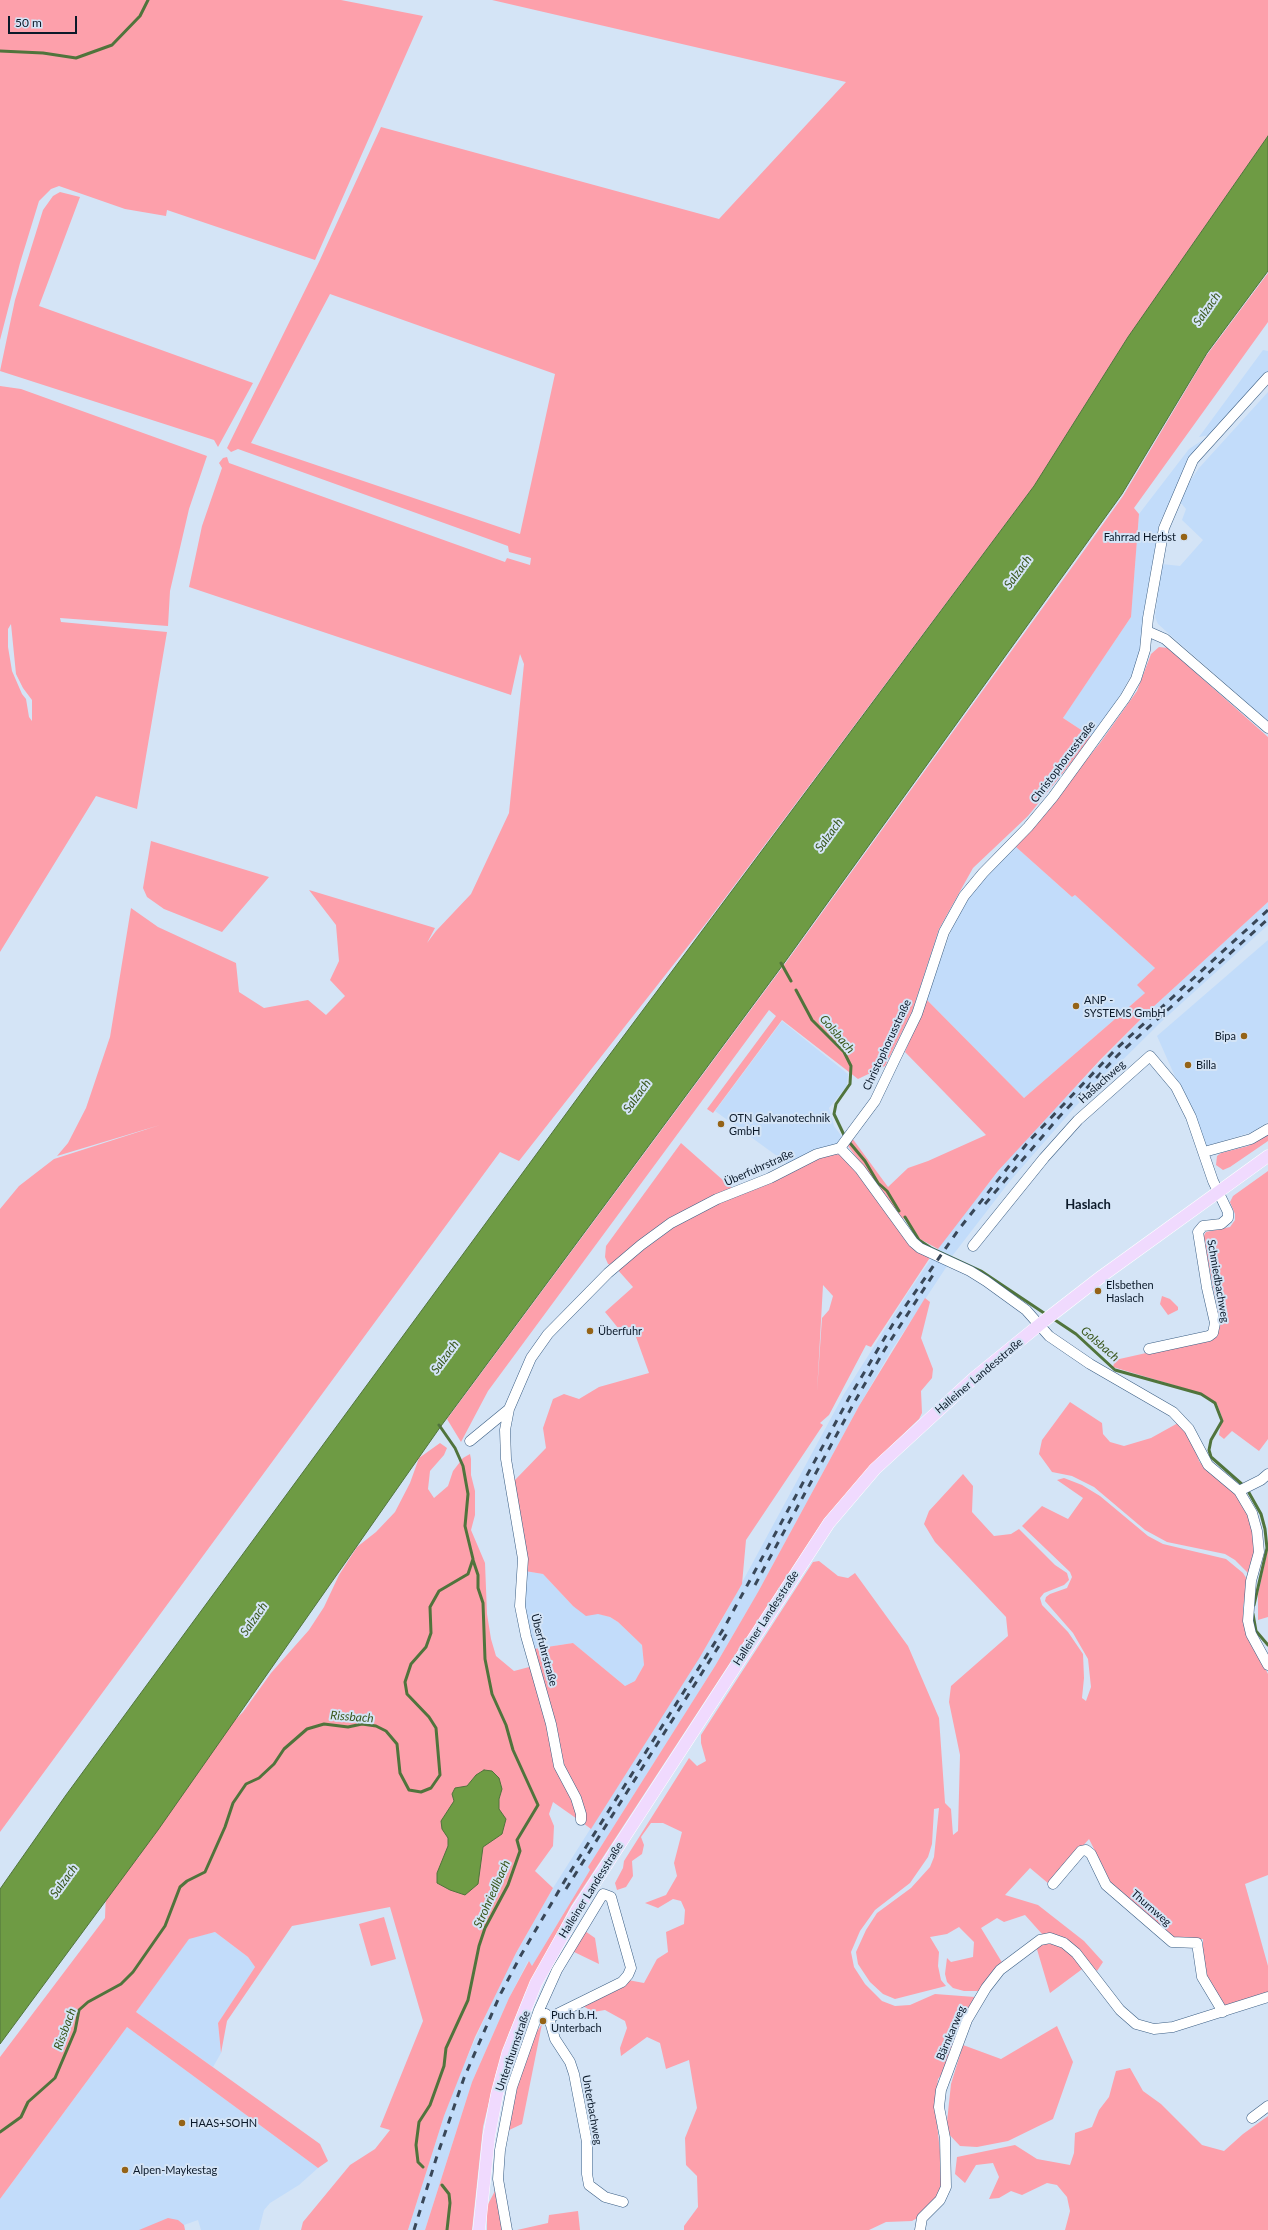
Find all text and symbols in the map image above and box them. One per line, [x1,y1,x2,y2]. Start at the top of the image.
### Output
scale bar [10,8,79,34]
text: 50 m [15,15,42,30]
water label: Salzach [1190,289,1224,329]
place label: Fahrrad Herbst [1104,530,1176,544]
marker: Fahrrad Herbst [1179,532,1189,542]
water label: Salzach [1001,552,1035,592]
street label: Christophorusstraße [1028,719,1098,805]
water label: Salzach [812,815,846,855]
place label: ANP - SYSTEMS GmbH [1084,993,1166,1019]
street label: Christophorusstraße [860,997,914,1093]
marker: ANP - SYSTEMS GmbH [1071,1001,1081,1011]
water label: Golsbach [816,1012,858,1056]
place label: Bipa [1215,1029,1236,1043]
marker: Bipa [1239,1031,1249,1041]
street label: Haslachweg [1076,1058,1128,1106]
place label: Billa [1196,1058,1216,1072]
marker: Billa [1183,1060,1193,1070]
water label: Salzach [620,1076,654,1116]
place label: OTN Galvanotechnik GmbH [729,1111,830,1137]
marker: OTN Galvanotechnik GmbH [716,1119,726,1129]
street label: Überfuhrstraße [722,1147,796,1189]
district label: Haslach [1065,1197,1111,1213]
street label: Schmiedbachweg [1204,1238,1232,1324]
place label: Elsbethen Haslach [1106,1278,1154,1304]
marker: Elsbethen Haslach [1093,1286,1103,1296]
water label: Golsbach [1078,1323,1122,1365]
place label: Überfuhr [598,1324,642,1338]
marker: Überfuhr [585,1326,595,1336]
street label: Halleiner Landesstraße [932,1335,1026,1417]
water label: Salzach [428,1337,462,1377]
street label: Halleiner Landesstraße [730,1568,802,1668]
water label: Salzach [237,1599,271,1639]
street label: Überfuhrstraße [528,1612,560,1688]
water label: Rissbach [330,1708,374,1726]
street label: Halleiner Landesstraße [556,1840,626,1940]
water label: Strohriedlbach [471,1858,513,1930]
water label: Salzach [47,1861,81,1901]
street label: Thurnweg [1128,1887,1174,1929]
street label: Bärnkarweg [934,2004,968,2062]
water label: Rissbach [51,2006,79,2052]
place label: Puch b.H. Unterbach [551,2008,602,2034]
street label: Unterthurnstraße [493,2009,533,2093]
marker: Puch b.H. Unterbach [538,2016,548,2026]
street label: Unterbachweg [579,2074,605,2146]
place label: HAAS+SOHN [190,2116,257,2130]
marker: HAAS+SOHN [177,2118,187,2128]
place label: Alpen-Maykestag [133,2163,217,2177]
marker: Alpen-Maykestag [120,2165,130,2175]

